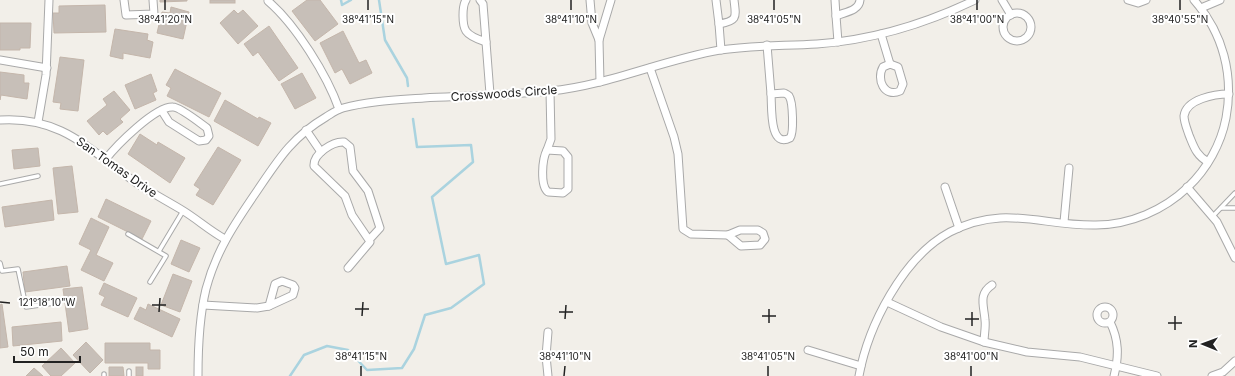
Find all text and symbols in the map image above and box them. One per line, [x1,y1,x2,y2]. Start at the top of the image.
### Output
text: 38°41'20"N [138,13,192,25]
text: 38°41'15"N [342,13,394,25]
text: 38°41'10"N [545,13,597,25]
text: 38°41'05"N [747,13,801,25]
text: 38°41'00"N [950,13,1004,25]
text: 38°40'55"N [1152,13,1208,25]
street label: Crosswoods Circle [450,82,558,104]
street label: San Tomas Drive [74,133,160,201]
text: 121°18'10"W [19,296,76,308]
north arrow [1183,324,1223,364]
scale bar [14,338,80,364]
text: N [1186,340,1200,348]
text: 50 m [20,344,49,359]
text: 38°41'15"N [335,350,387,362]
text: 38°41'10"N [539,350,591,362]
text: 38°41'05"N [741,350,795,362]
text: 38°41'00"N [944,350,998,362]

